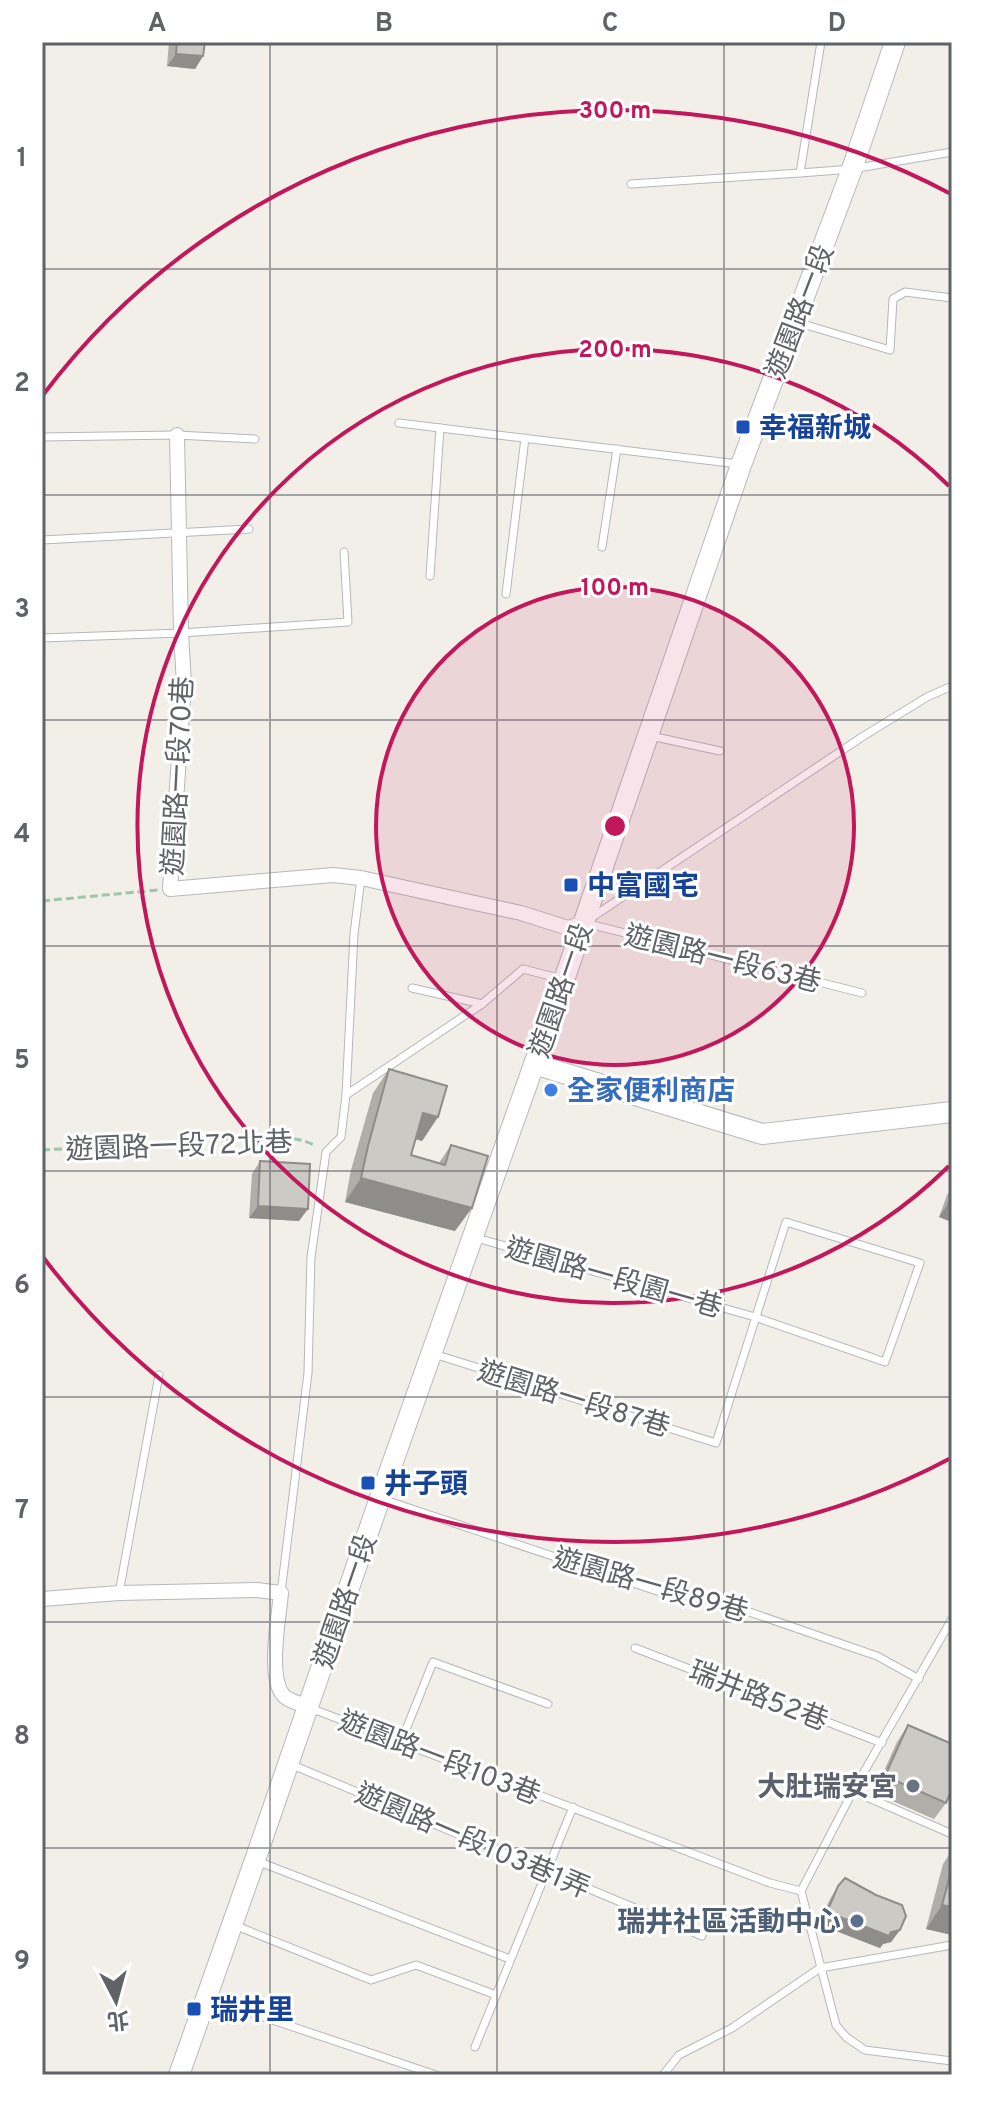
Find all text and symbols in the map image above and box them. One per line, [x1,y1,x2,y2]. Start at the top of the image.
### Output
text: A [148,8,166,41]
text: B [375,8,393,41]
text: C [602,8,618,41]
text: D [828,8,846,41]
text: 300 m [579,97,651,127]
text: 1 [17,143,27,176]
street label: 遊園路一段 [760,240,844,384]
text: 200 m [578,336,652,366]
text: 2 [14,368,30,401]
place label: 幸福新城 [759,412,871,448]
marker: 幸福新城 [734,418,752,436]
text: 100 m [581,574,649,604]
text: 3 [14,594,30,627]
street label: 遊園路一段70巷 [157,675,203,877]
centre of rings [601,812,629,840]
text: 4 [14,819,30,852]
place label: 中富國宅 [587,870,699,906]
marker: 中富國宅 [562,876,580,894]
street label: 遊園路一段 [523,919,603,1063]
street label: 遊園路一段63巷 [620,919,824,1003]
text: 5 [14,1045,30,1078]
place label: 全家便利商店 [567,1075,735,1111]
marker: 全家便利商店 [542,1081,560,1099]
street label: 遊園路一段72北巷 [65,1126,293,1170]
street label: 遊園路一段園一巷 [501,1232,726,1328]
text: 6 [14,1270,30,1303]
street label: 遊園路一段87巷 [472,1354,674,1447]
place label: 井子頭 [384,1468,468,1504]
marker: 井子頭 [359,1474,377,1492]
text: 7 [15,1495,29,1528]
street label: 遊園路一段 [307,1530,387,1674]
street label: 遊園路一段89巷 [548,1542,752,1632]
street label: 瑞井路52巷 [683,1655,833,1741]
street label: 遊園路一段103巷 [333,1705,545,1815]
text: 8 [14,1721,30,1754]
place label: 大肚瑞安宮 [757,1771,897,1807]
street label: 遊園路一段103巷1弄 [349,1777,595,1909]
marker: 大肚瑞安宮 [904,1777,922,1795]
place label: 瑞井社區活動中心 [617,1906,841,1942]
marker: 瑞井社區活動中心 [848,1912,866,1930]
text: 9 [14,1946,30,1979]
north arrow [76,1961,156,2041]
place label: 瑞井里 [210,1994,294,2030]
marker: 瑞井里 [185,2000,203,2018]
text: 北 [105,2004,130,2033]

